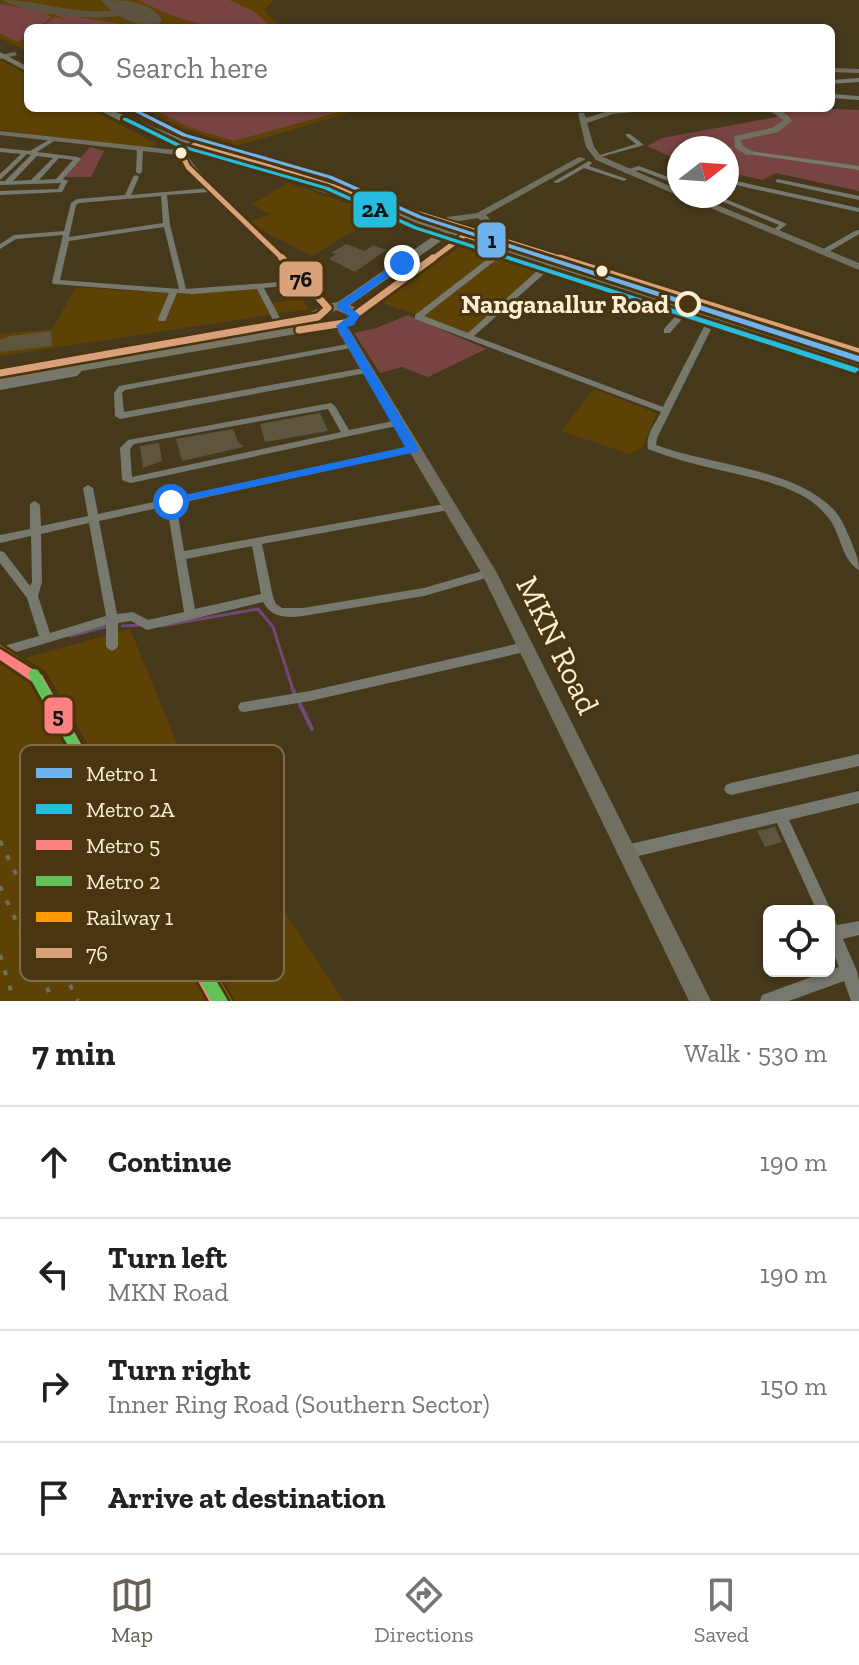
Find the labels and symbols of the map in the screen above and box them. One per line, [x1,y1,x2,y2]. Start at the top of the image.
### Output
north arrow [667,136,739,208]
unlabelled marker [173,145,189,161]
line badge: 2A [352,190,398,229]
text: 2A [362,196,389,223]
line badge: 1 [476,221,507,259]
text: 1 [488,227,497,254]
route end [384,245,420,281]
line badge: 76 [278,260,324,298]
unlabelled marker [594,263,610,279]
text: 76 [290,266,313,293]
place label: Nanganallur Road [461,288,669,320]
marker: Nanganallur Road [676,292,700,316]
route start [153,484,189,520]
street label: MKN Road [508,570,608,720]
line badge: 5 [43,696,74,735]
text: 5 [52,702,64,729]
legend [20,745,284,981]
text: Metro 1 [86,760,158,787]
text: Metro 2A [86,796,175,823]
text: Metro 5 [86,832,160,859]
text: Metro 2 [86,868,160,895]
text: Railway 1 [86,904,174,931]
text: 76 [86,940,108,967]

